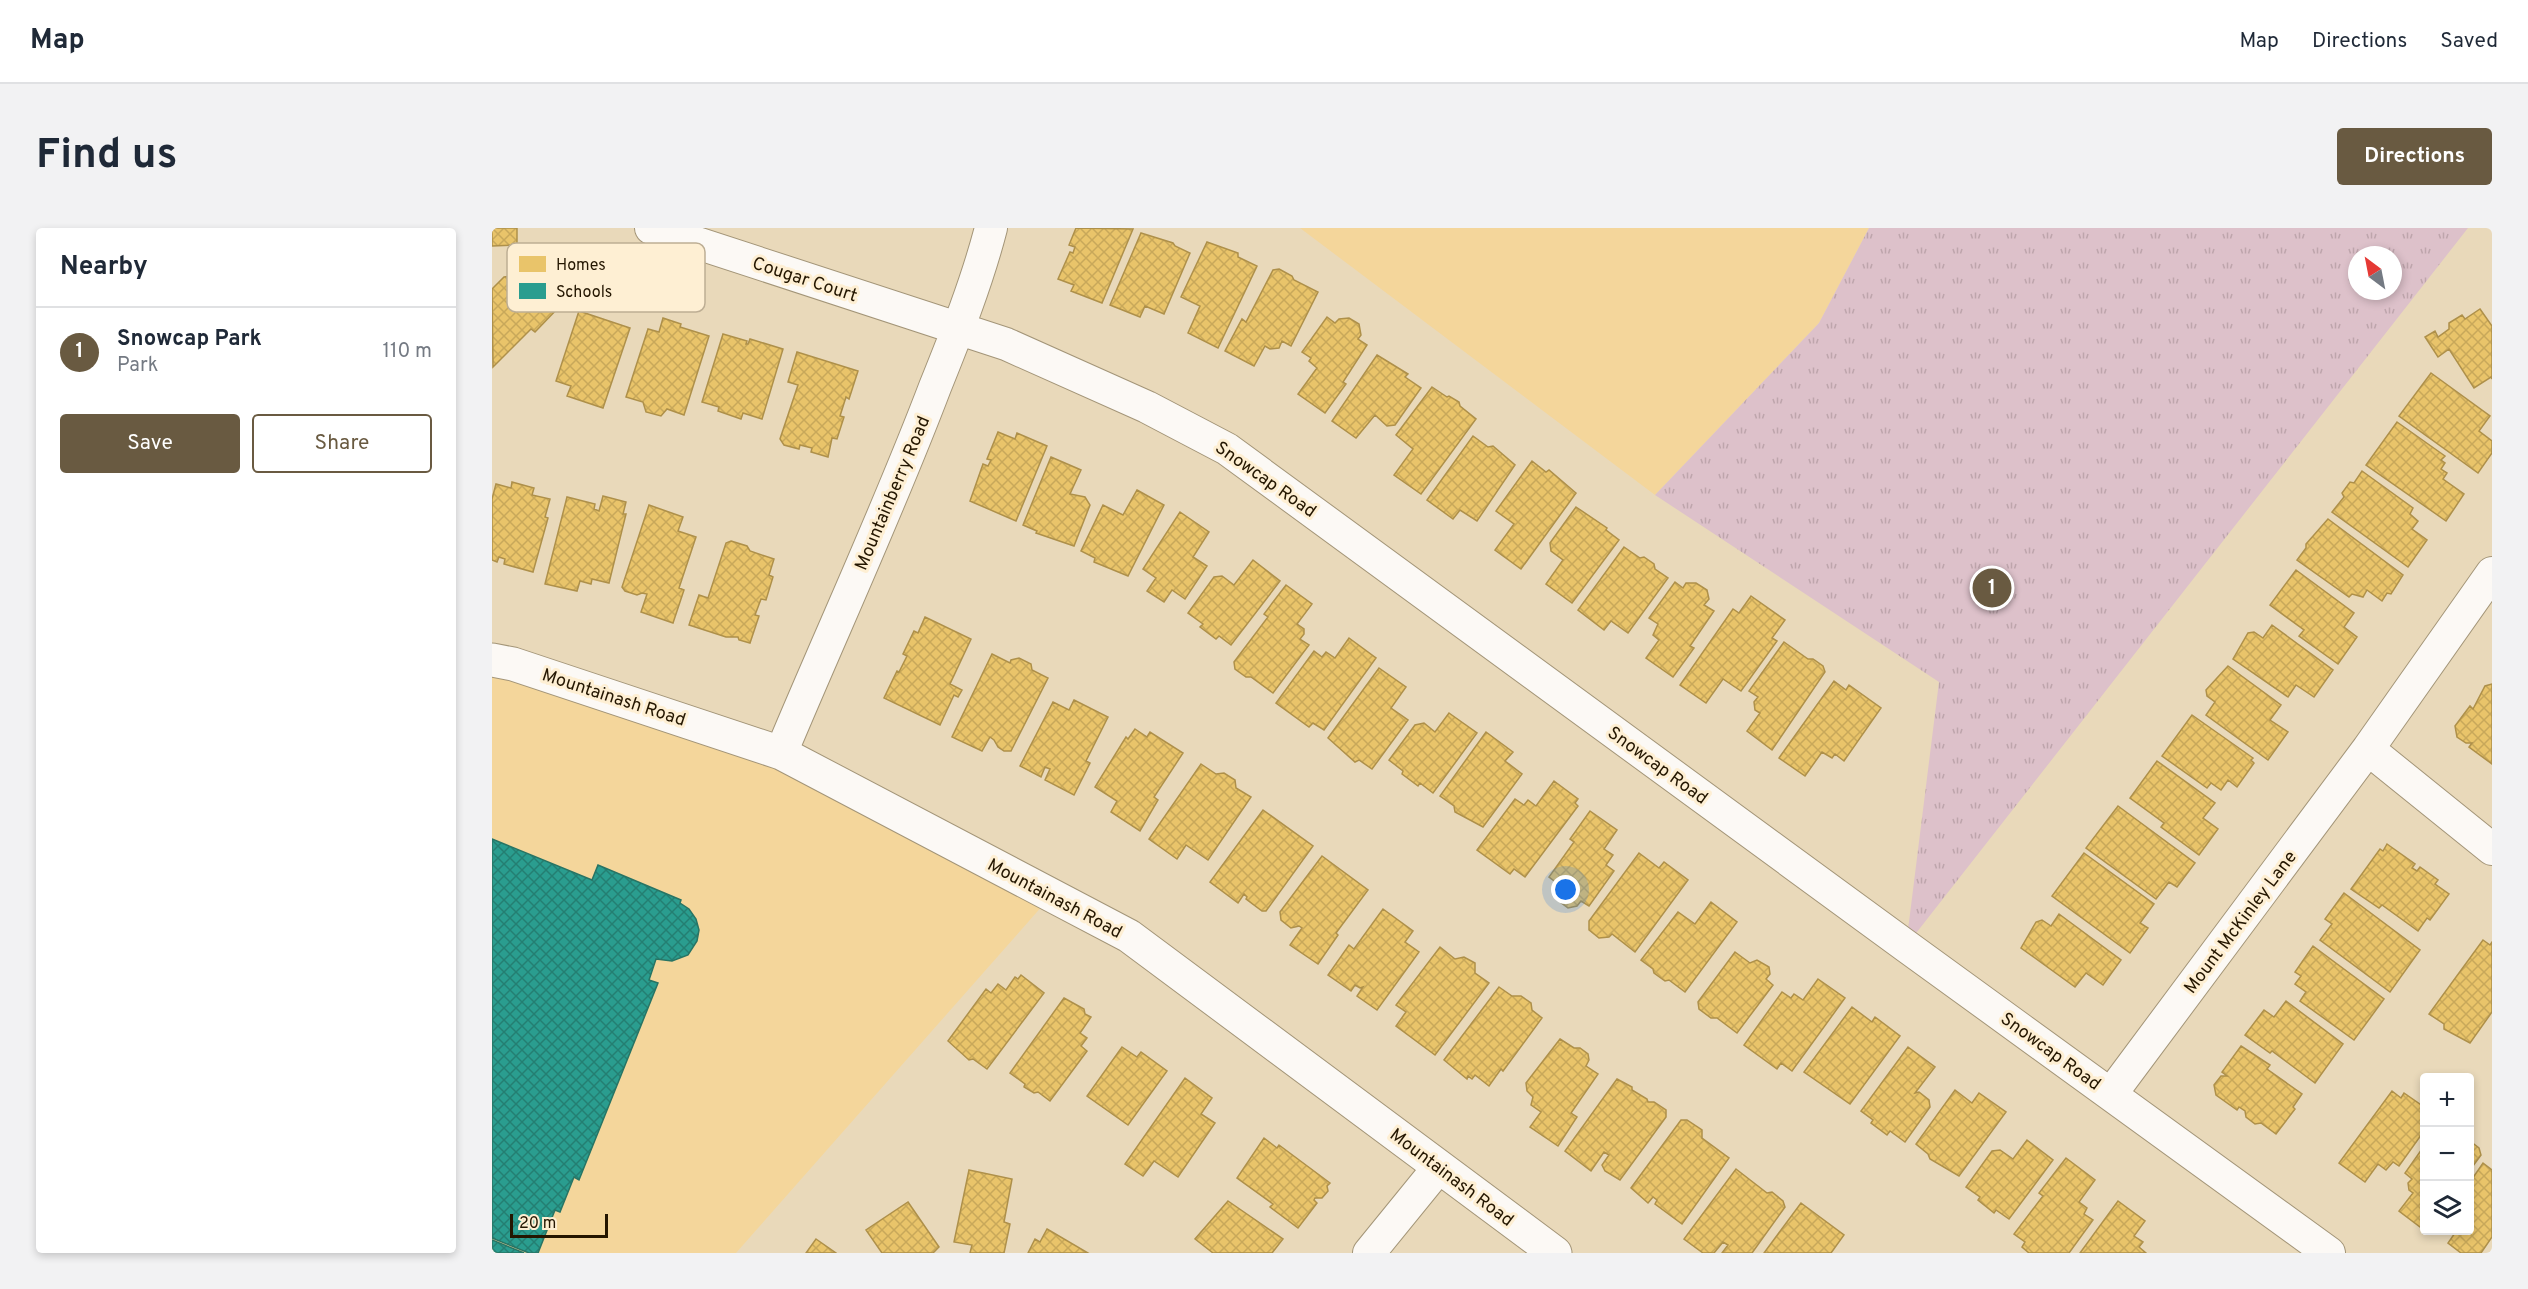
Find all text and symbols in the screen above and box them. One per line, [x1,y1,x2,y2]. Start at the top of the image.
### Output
text: Map [30,23,85,59]
text: Map [2239,28,2279,55]
text: Directions [2312,28,2407,55]
text: Saved [2440,28,2498,55]
button: Directions [2337,128,2492,185]
text: Find us [36,130,177,183]
legend [507,243,705,312]
north arrow [2348,246,2402,300]
text: Nearby [60,251,148,284]
street label: Cougar Court [749,253,860,308]
text: Homes [556,256,606,276]
text: Schools [556,283,612,303]
text: Snowcap Park [117,326,262,353]
text: 1 [76,339,84,365]
text: 110 m [383,339,432,365]
text: Park [117,353,158,379]
street label: Mountainberry Road [851,413,936,574]
button: Save [60,414,240,473]
button: Share [252,414,432,473]
street label: Snowcap Road [1210,437,1320,524]
pin: 1 [1972,566,2012,610]
street label: Mountainash Road [539,664,688,732]
street label: Snowcap Road [1602,722,1712,810]
street label: Mount McKinley Lane [2180,847,2303,999]
street label: Mountainash Road [983,854,1126,945]
your location [1551,875,1580,904]
street label: Snowcap Road [1995,1008,2105,1096]
map controls [2420,1073,2474,1235]
button: + [2420,1073,2474,1127]
street label: Mountainash Road [1384,1124,1518,1232]
button: − [2420,1127,2474,1181]
button: layers [2420,1181,2474,1235]
scale bar [510,1211,608,1238]
text: 20 m [519,1214,556,1234]

